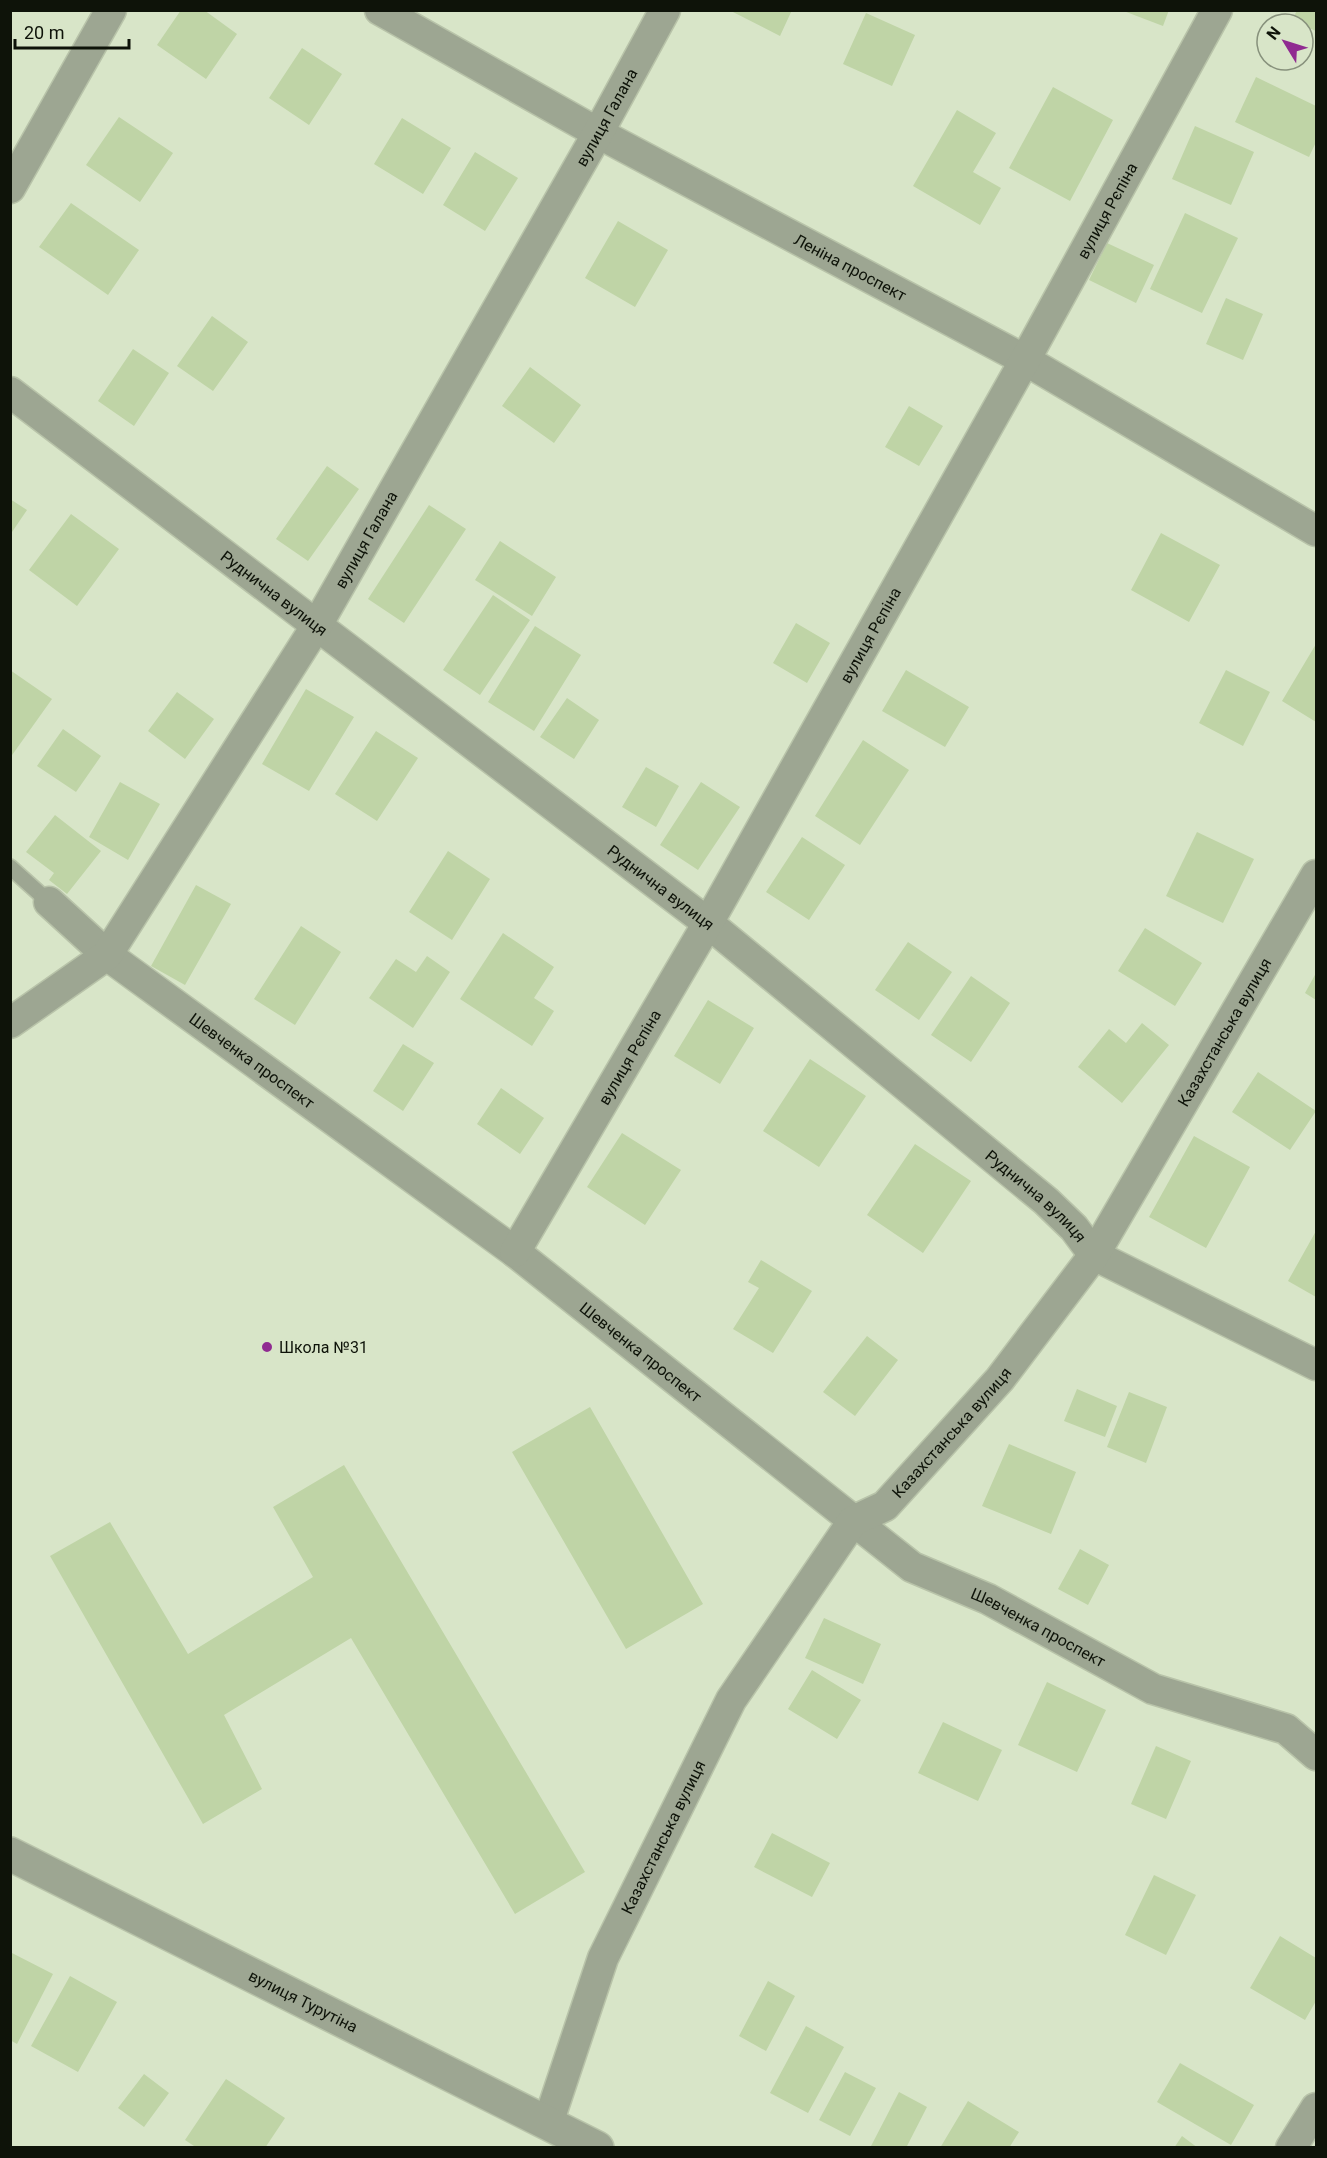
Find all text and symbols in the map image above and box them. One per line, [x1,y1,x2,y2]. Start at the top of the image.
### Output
scale bar [15,12,129,50]
north arrow [1255,12,1315,72]
text: 20 m [24,22,64,43]
text: N [1263,23,1285,43]
street label: вулиця Галана [572,65,641,170]
street label: вулиця Рєпіна [1073,159,1141,262]
street label: Леніна проспект [791,230,910,305]
street label: вулиця Галана [331,488,401,592]
street label: Руднична вулиця [217,547,331,640]
street label: вулиця Рєпіна [836,584,905,686]
street label: Руднична вулиця [604,841,718,934]
street label: Казахстанська вулиця [1174,955,1275,1110]
street label: вулиця Рєпіна [595,1006,665,1108]
street label: Шевченка проспект [185,1009,318,1113]
street label: Руднична вулиця [982,1146,1090,1246]
street label: Шевченка проспект [576,1298,706,1407]
place label: Школа №31 [279,1338,368,1357]
marker: Школа №31 [260,1340,274,1354]
street label: Казахстанська вулиця [888,1364,1015,1502]
street label: Шевченка проспект [968,1584,1109,1671]
street label: Казахстанська вулиця [617,1757,710,1917]
street label: вулиця Турутіна [245,1966,361,2037]

